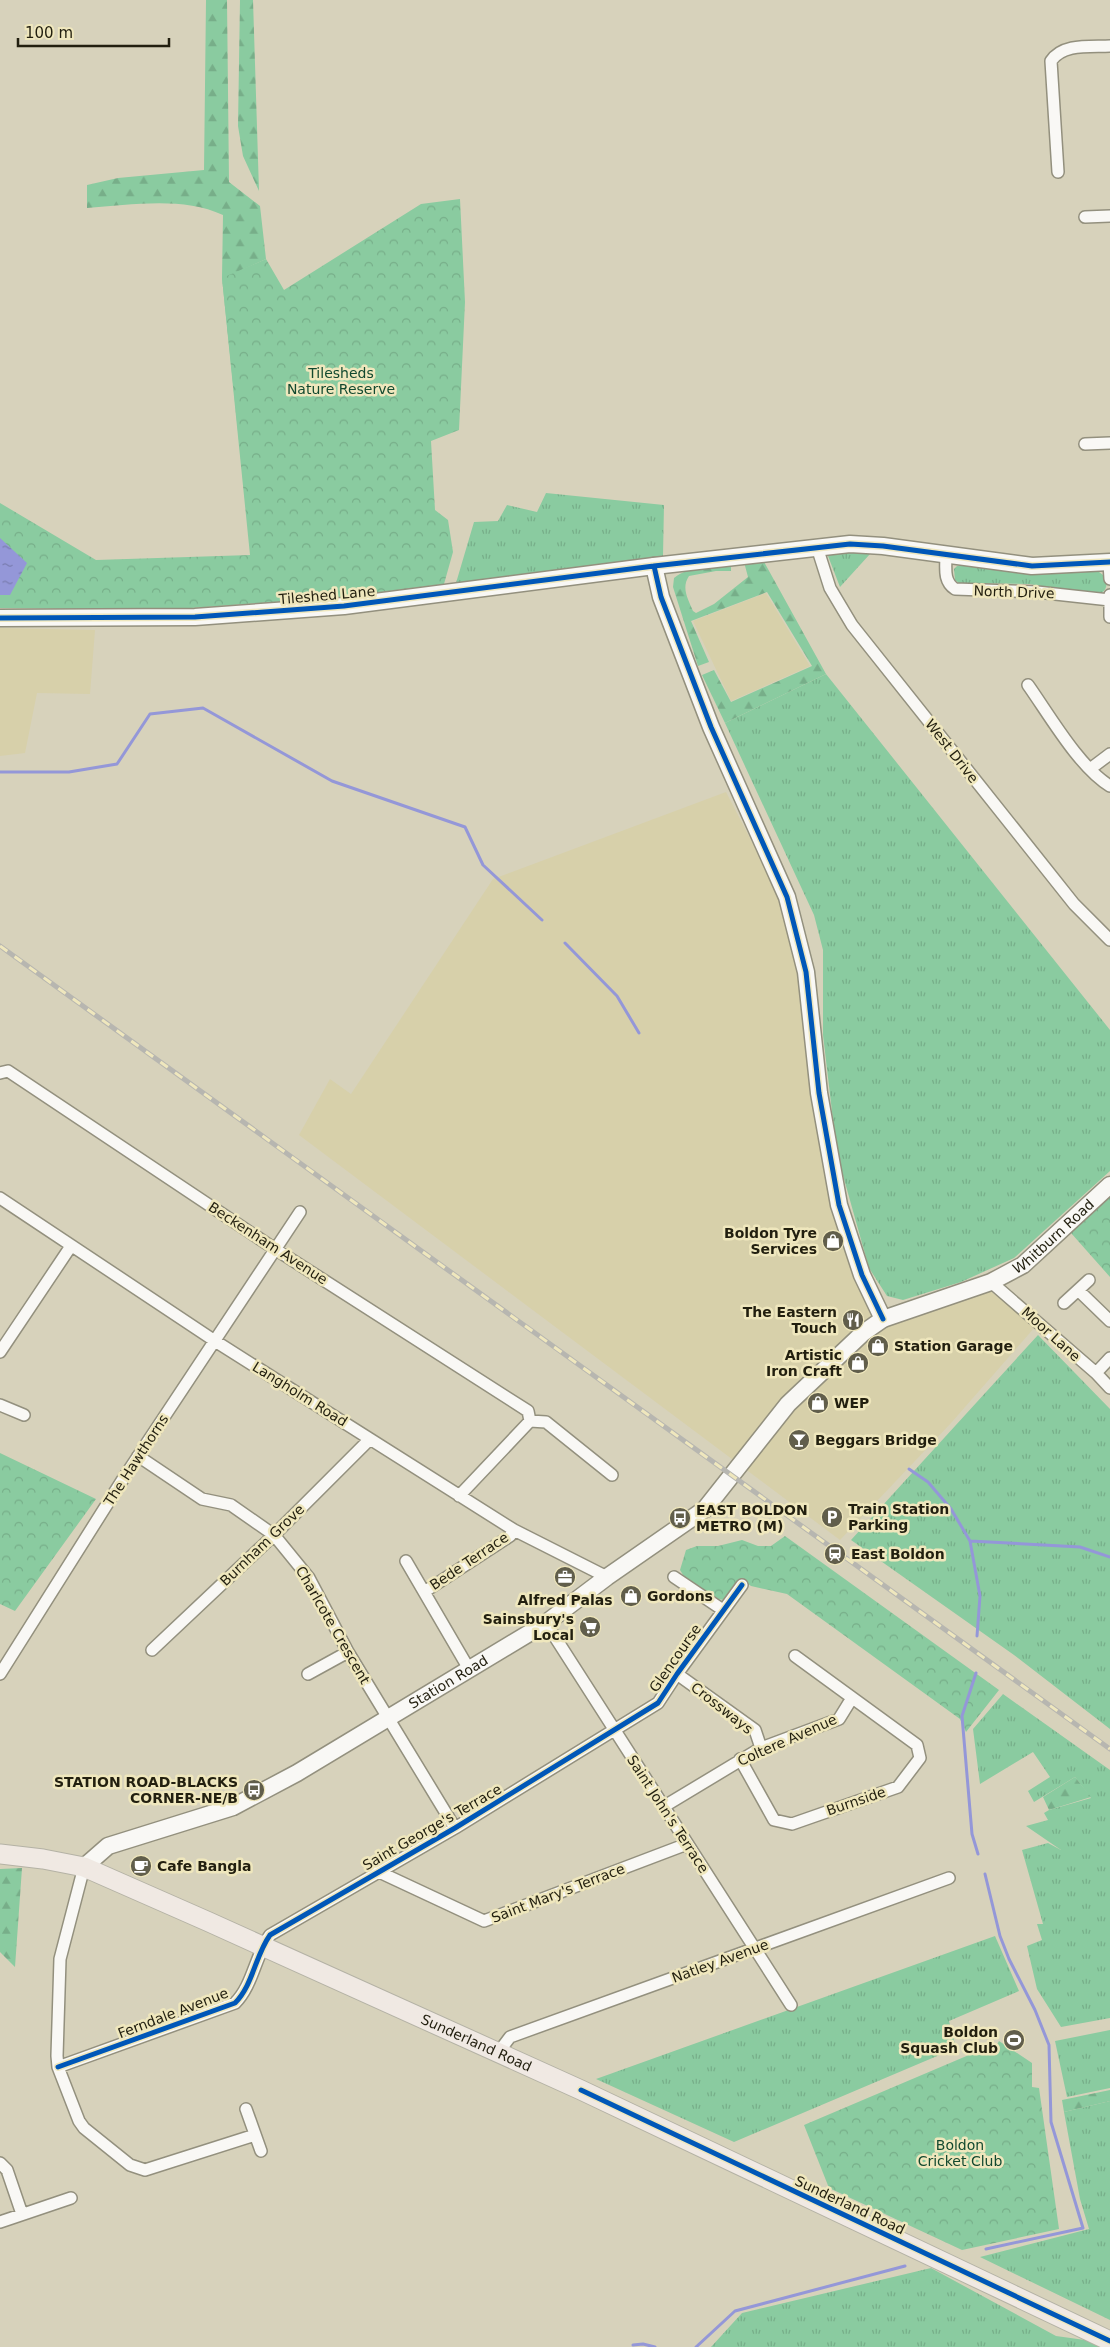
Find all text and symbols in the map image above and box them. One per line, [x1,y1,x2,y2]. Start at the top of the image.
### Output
scale bar [18,15,169,47]
text: 100 m [25,24,73,42]
park label: Tilesheds Nature Reserve [287,365,395,397]
street label: Tileshed Lane [277,583,376,607]
street label: North Drive [973,583,1055,601]
street label: West Drive [922,716,982,786]
street label: Whitburn Road [1010,1196,1097,1277]
street label: Beckenham Avenue [206,1199,330,1287]
place label: Boldon Tyre Services [724,1225,817,1257]
shop icon: Boldon Tyre Services [821,1229,845,1253]
place label: The Eastern Touch [743,1304,837,1336]
street label: Moor Lane [1018,1304,1084,1364]
restaurant icon: The Eastern Touch [841,1308,865,1332]
shop icon: Station Garage [866,1334,890,1358]
place label: Station Garage [894,1338,1013,1354]
place label: Artistic Iron Craft [766,1347,842,1379]
shop icon: Artistic Iron Craft [846,1351,870,1375]
street label: Langholm Road [250,1358,350,1430]
shop icon: WEP [806,1391,830,1415]
place label: WEP [834,1395,869,1411]
street label: The Hawthorns [100,1411,171,1510]
bar icon: Beggars Bridge [787,1428,811,1452]
place label: Beggars Bridge [815,1432,937,1448]
street label: Burnham Grove [217,1501,307,1589]
place label: Train Station Parking [848,1501,949,1533]
place label: EAST BOLDON METRO (M) [696,1502,808,1534]
parking icon: Train Station Parking [820,1505,844,1529]
bus stop icon: EAST BOLDON METRO (M) [668,1506,692,1530]
street label: Bede Terrace [427,1529,511,1593]
station icon: East Boldon [823,1542,847,1566]
place label: East Boldon [851,1546,945,1562]
street label: Charlcote Crescent [293,1563,374,1687]
office icon: Alfred Palas [553,1565,577,1589]
shop icon: Gordons [619,1584,643,1608]
place label: Gordons [647,1588,713,1604]
place label: Alfred Palas [518,1592,612,1608]
place label: Sainsbury's Local [483,1611,574,1643]
supermarket icon: Sainsbury's Local [578,1615,602,1639]
street label: Glencourse [646,1621,704,1695]
street label: Station Road [406,1652,491,1712]
street label: Crossways [688,1679,756,1737]
street label: Coltere Avenue [735,1711,839,1769]
street label: Saint John's Terrace [624,1752,712,1876]
place label: STATION ROAD-BLACKS CORNER-NE/B [54,1774,238,1806]
bus stop icon: STATION ROAD-BLACKS CORNER-NE/B [242,1778,266,1802]
street label: Saint George's Terrace [360,1781,504,1873]
street label: Burnside [824,1783,888,1819]
cafe icon: Cafe Bangla [129,1854,153,1878]
place label: Cafe Bangla [157,1858,252,1874]
street label: Saint Mary's Terrace [489,1860,627,1926]
street label: Natley Avenue [669,1936,771,1986]
street label: Ferndale Avenue [116,1985,230,2041]
street label: Sunderland Road [418,2011,534,2075]
place label: Boldon Squash Club [900,2024,998,2056]
sports icon: Boldon Squash Club [1002,2028,1026,2052]
park label: Boldon Cricket Club [918,2137,1002,2169]
street label: Sunderland Road [792,2172,908,2238]

